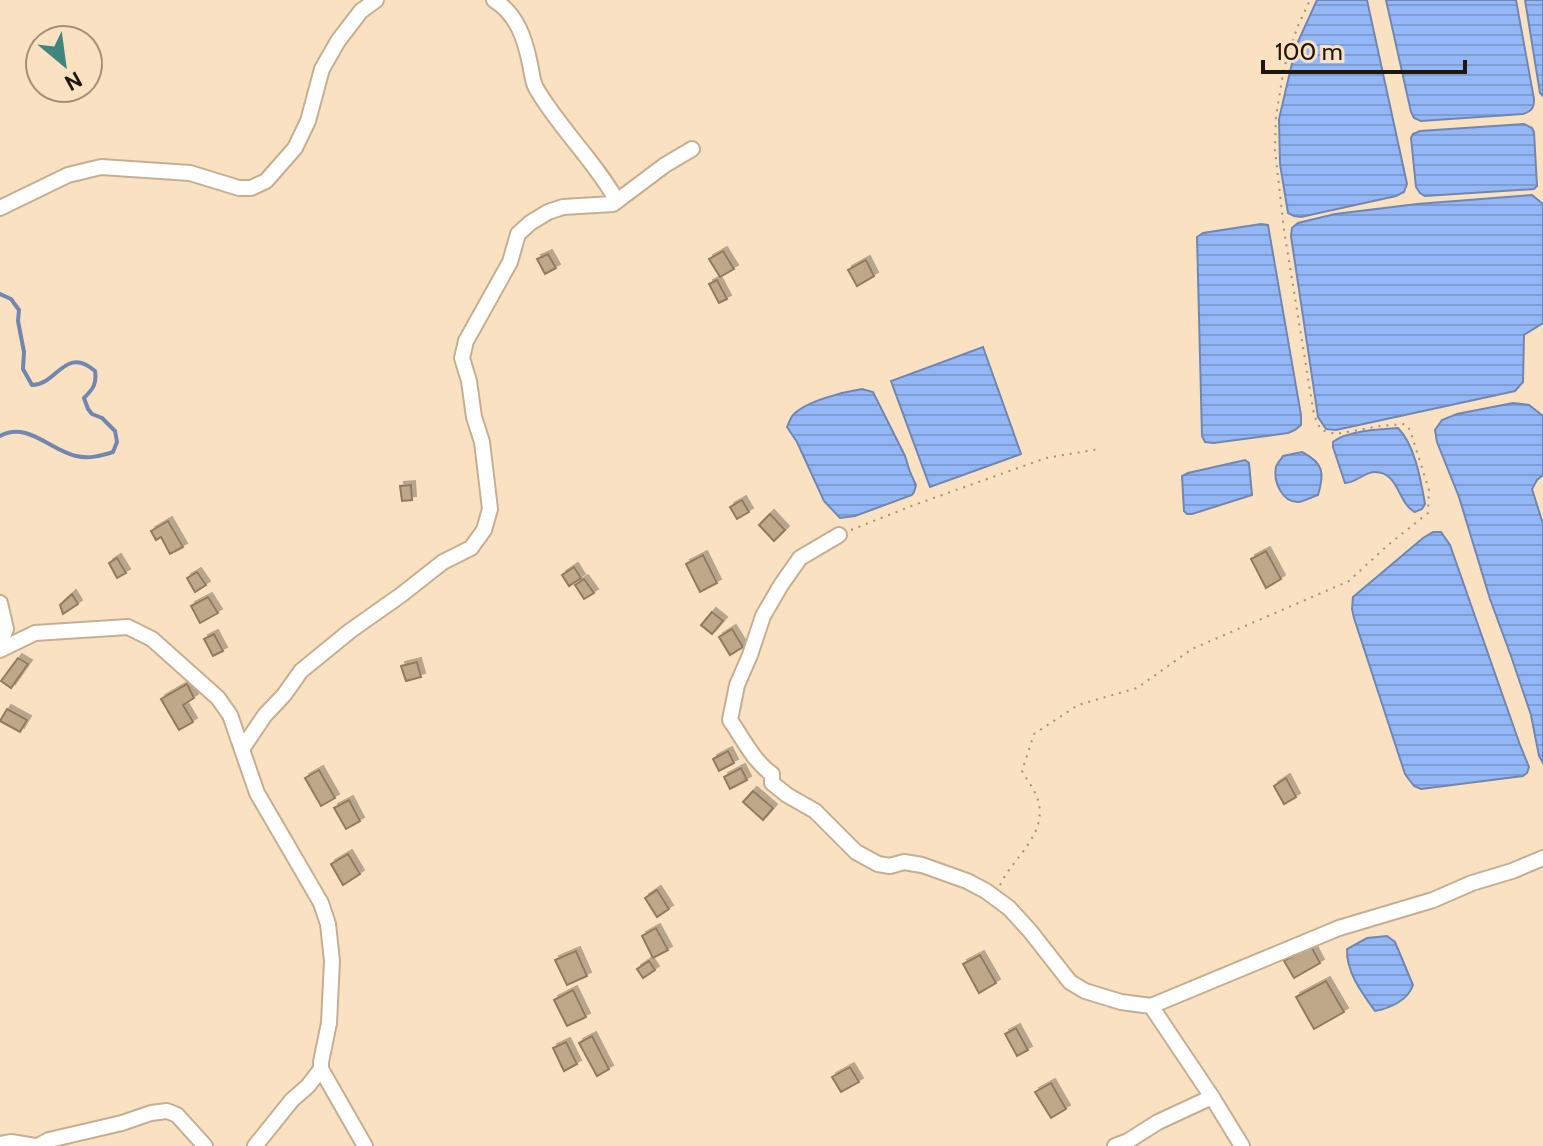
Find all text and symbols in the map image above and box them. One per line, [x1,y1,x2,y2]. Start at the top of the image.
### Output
north arrow [24,24,104,104]
scale bar [1263,24,1465,74]
text: 100 m [1275,37,1343,66]
text: N [60,65,87,97]

